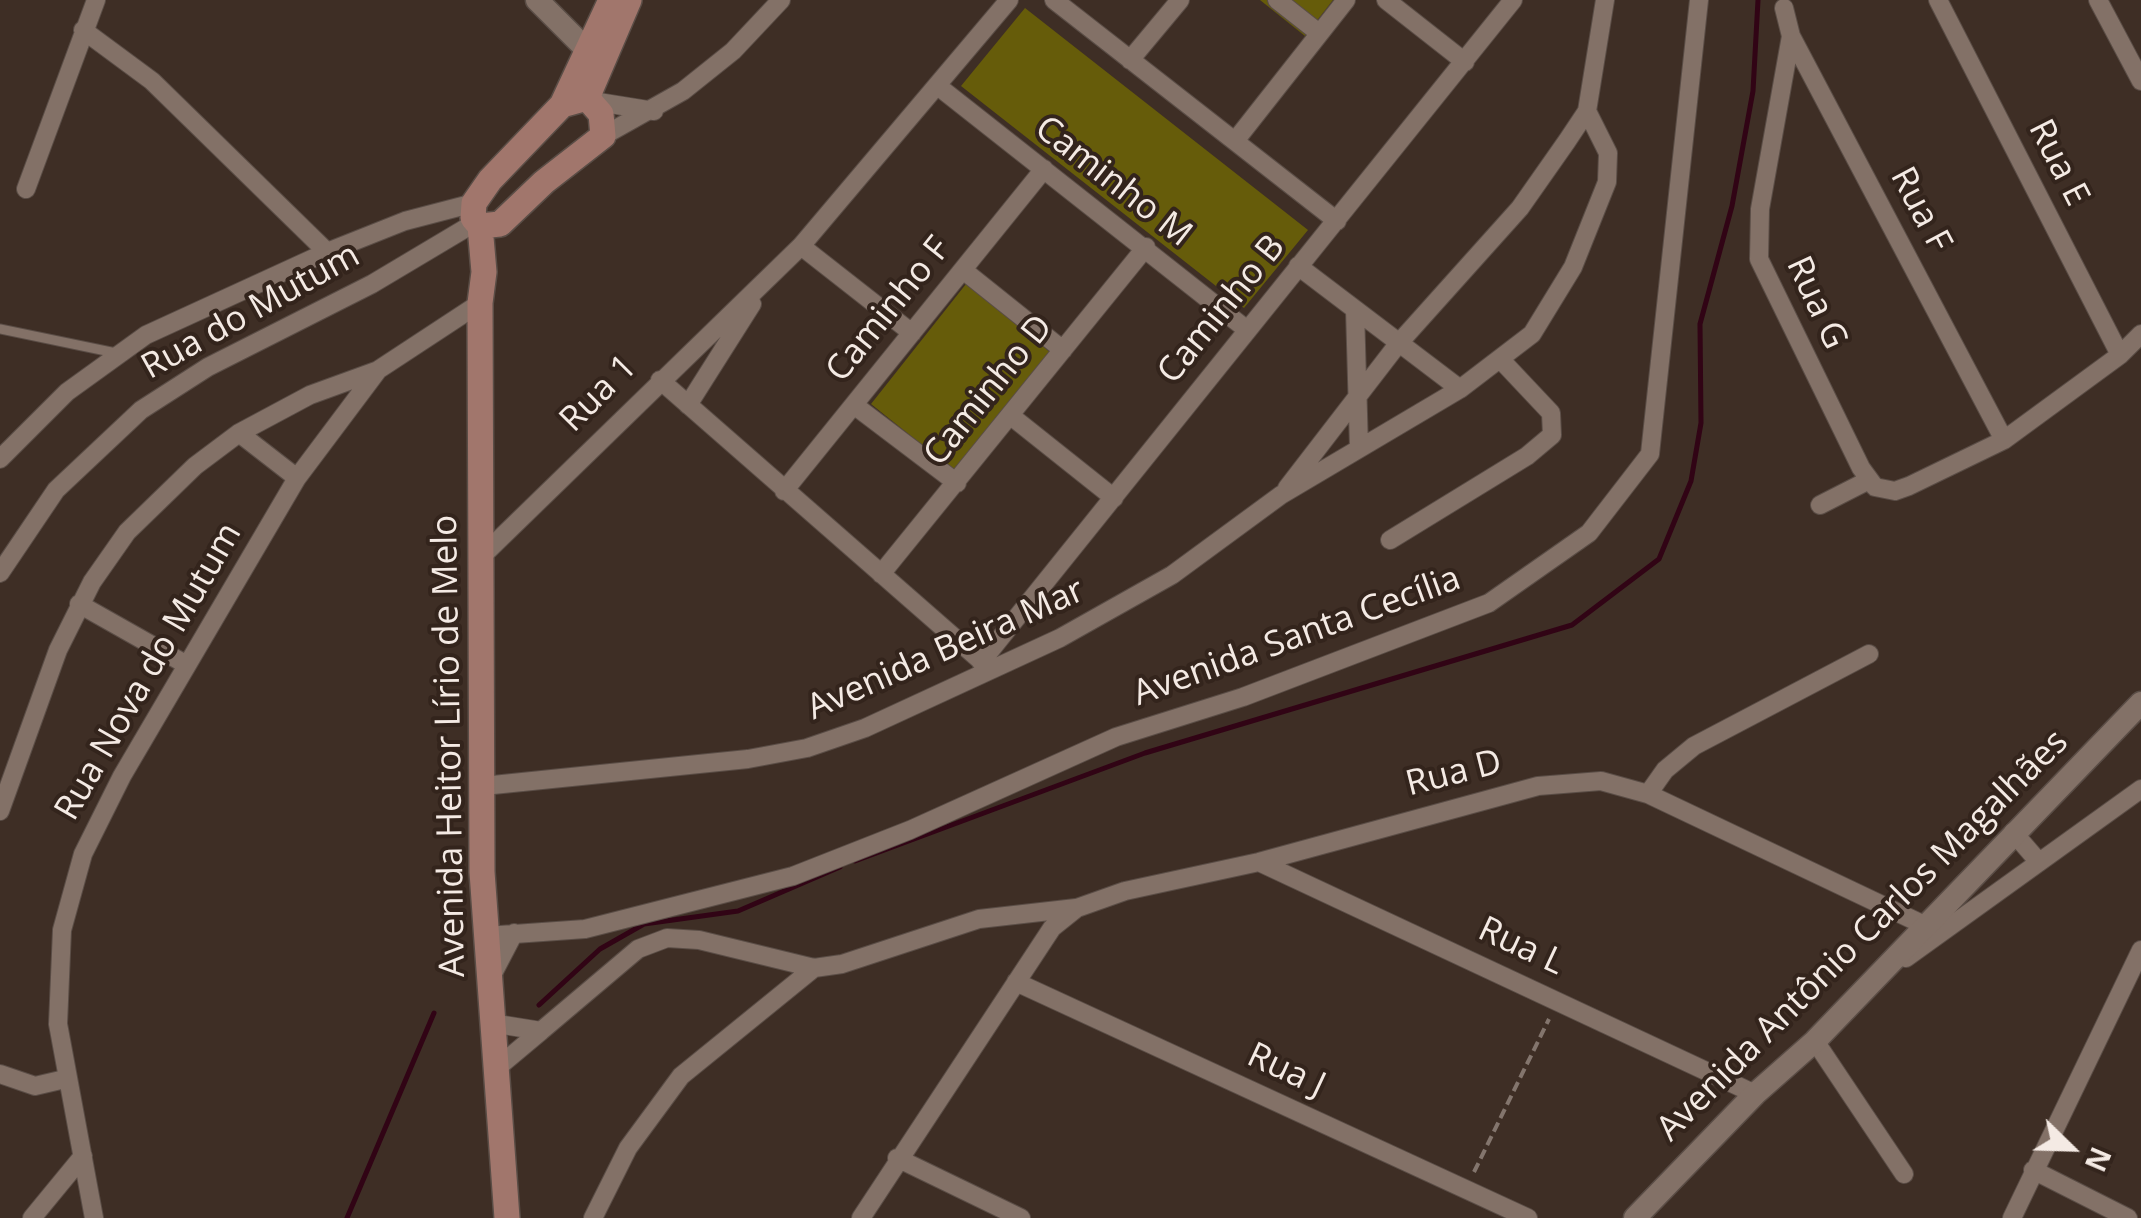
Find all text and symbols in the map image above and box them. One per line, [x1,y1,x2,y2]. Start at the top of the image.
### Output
street label: Caminho M [1026,108,1200,256]
street label: Rua E [2019,113,2097,213]
street label: Rua F [1880,161,1960,259]
street label: Caminho B [1150,227,1294,393]
street label: Caminho F [818,229,960,391]
street label: Rua do Mutum [135,235,367,389]
street label: Rua G [1776,250,1856,356]
street label: Caminho D [916,307,1062,475]
street label: Rua 1 [552,347,646,441]
street label: Avenida Heitor Lírio de Melo [425,515,475,977]
street label: Rua Nova do Mutum [47,516,251,828]
street label: Avenida Santa Cecília [1128,558,1466,716]
street label: Avenida Beira Mar [801,570,1091,730]
street label: Avenida Antônio Carlos Magalhães [1649,722,2077,1150]
street label: Rua D [1402,742,1506,806]
street label: Rua L [1471,909,1571,985]
street label: Rua J [1240,1035,1332,1107]
north arrow [2021,1098,2121,1198]
text: N [2077,1142,2121,1178]

